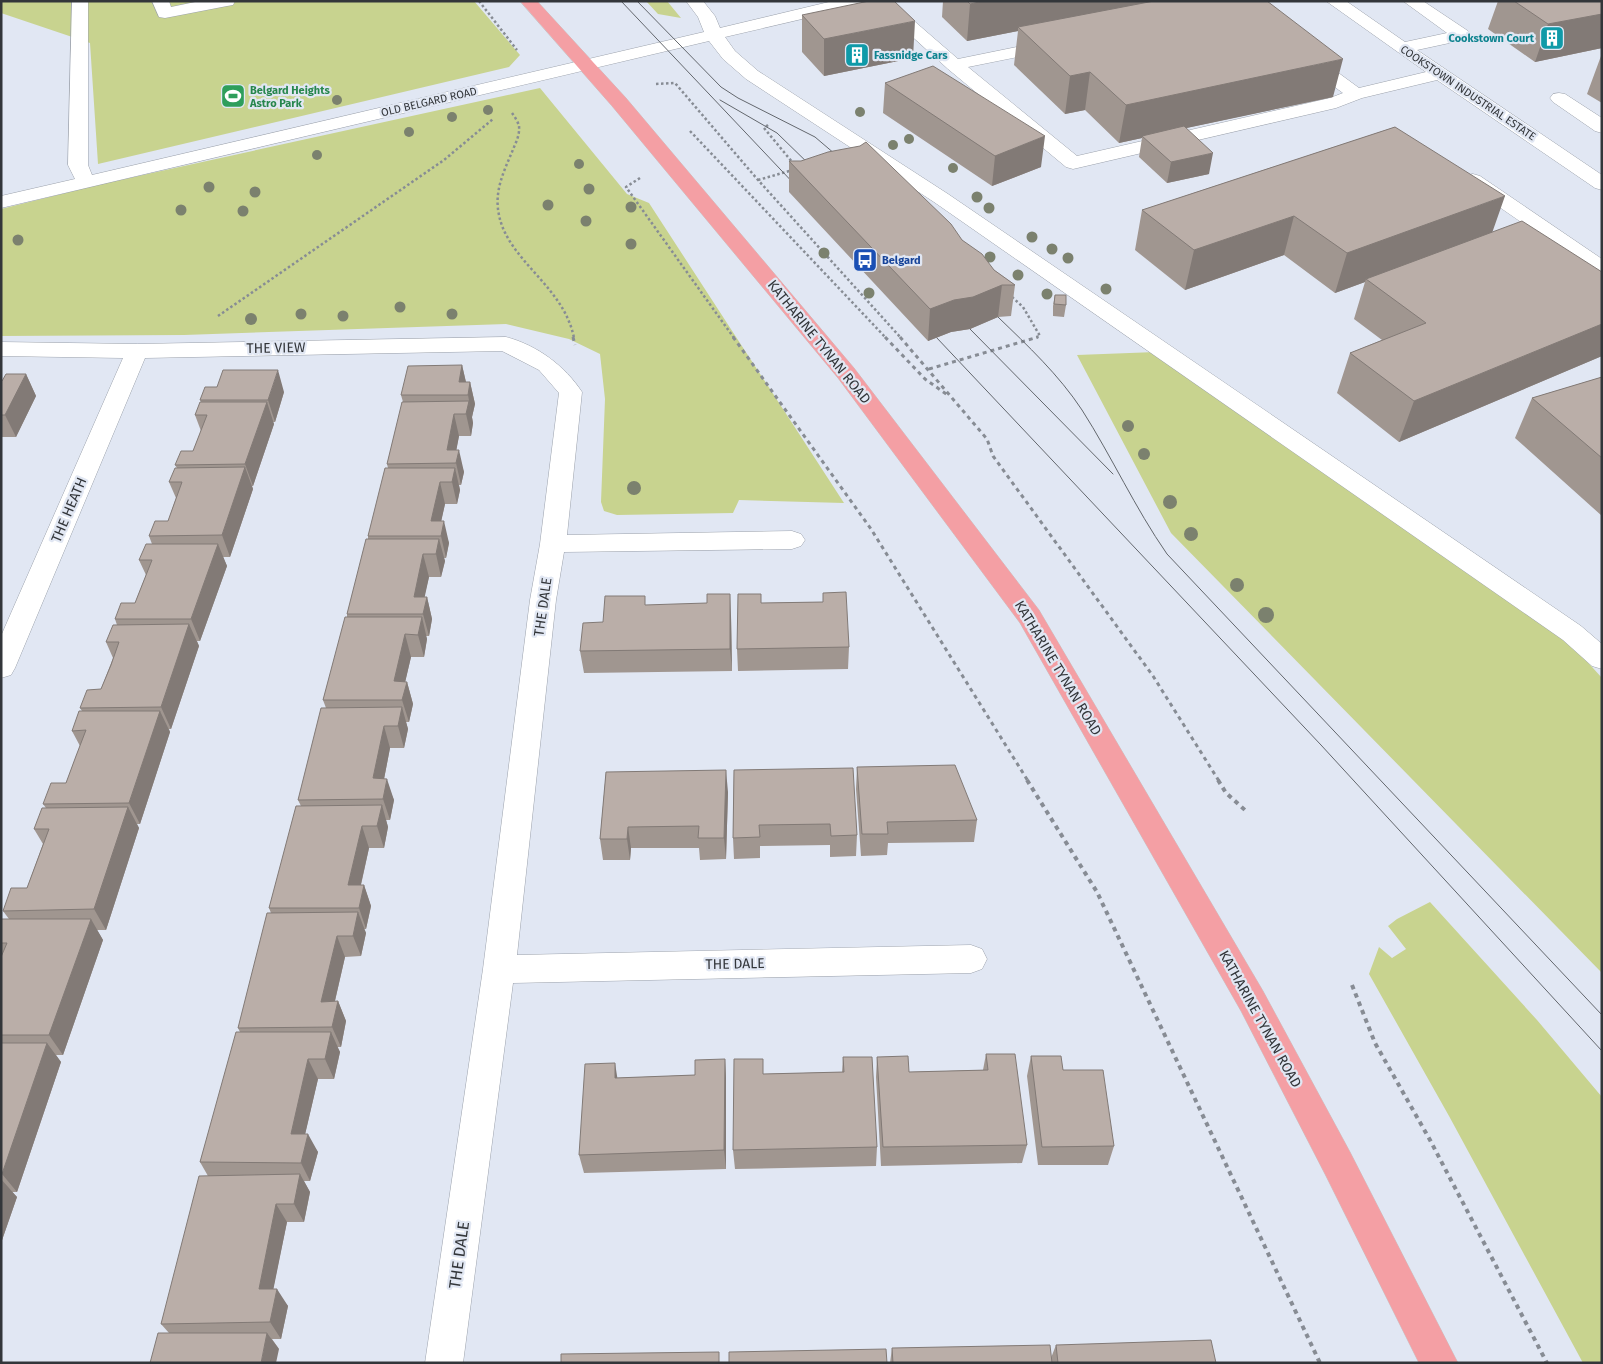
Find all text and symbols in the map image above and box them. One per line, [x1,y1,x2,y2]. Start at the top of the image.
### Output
building icon: Cookstown Court [1539,25,1565,51]
place label: Cookstown Court [1449,32,1535,45]
building icon: Fassnidge Cars [844,42,870,68]
street label: COOKSTOWN INDUSTRIAL ESTATE [1398,43,1538,143]
place label: Fassnidge Cars [874,49,948,62]
sports icon: Belgard Heights Astro Park [220,83,246,109]
place label: Belgard Heights Astro Park [249,84,330,110]
street label: OLD BELGARD ROAD [380,85,478,119]
bus stop icon: Belgard [852,247,878,273]
place label: Belgard [882,254,921,267]
street label: KATHARINE TYNAN ROAD [764,277,874,407]
street label: THE VIEW [246,339,306,357]
street label: THE HEATH [48,475,90,545]
street label: THE DALE [530,576,556,638]
street label: KATHARINE TYNAN ROAD [1011,597,1105,739]
street label: KATHARINE TYNAN ROAD [1215,947,1305,1091]
street label: THE DALE [705,955,765,973]
street label: THE DALE [445,1220,473,1290]

